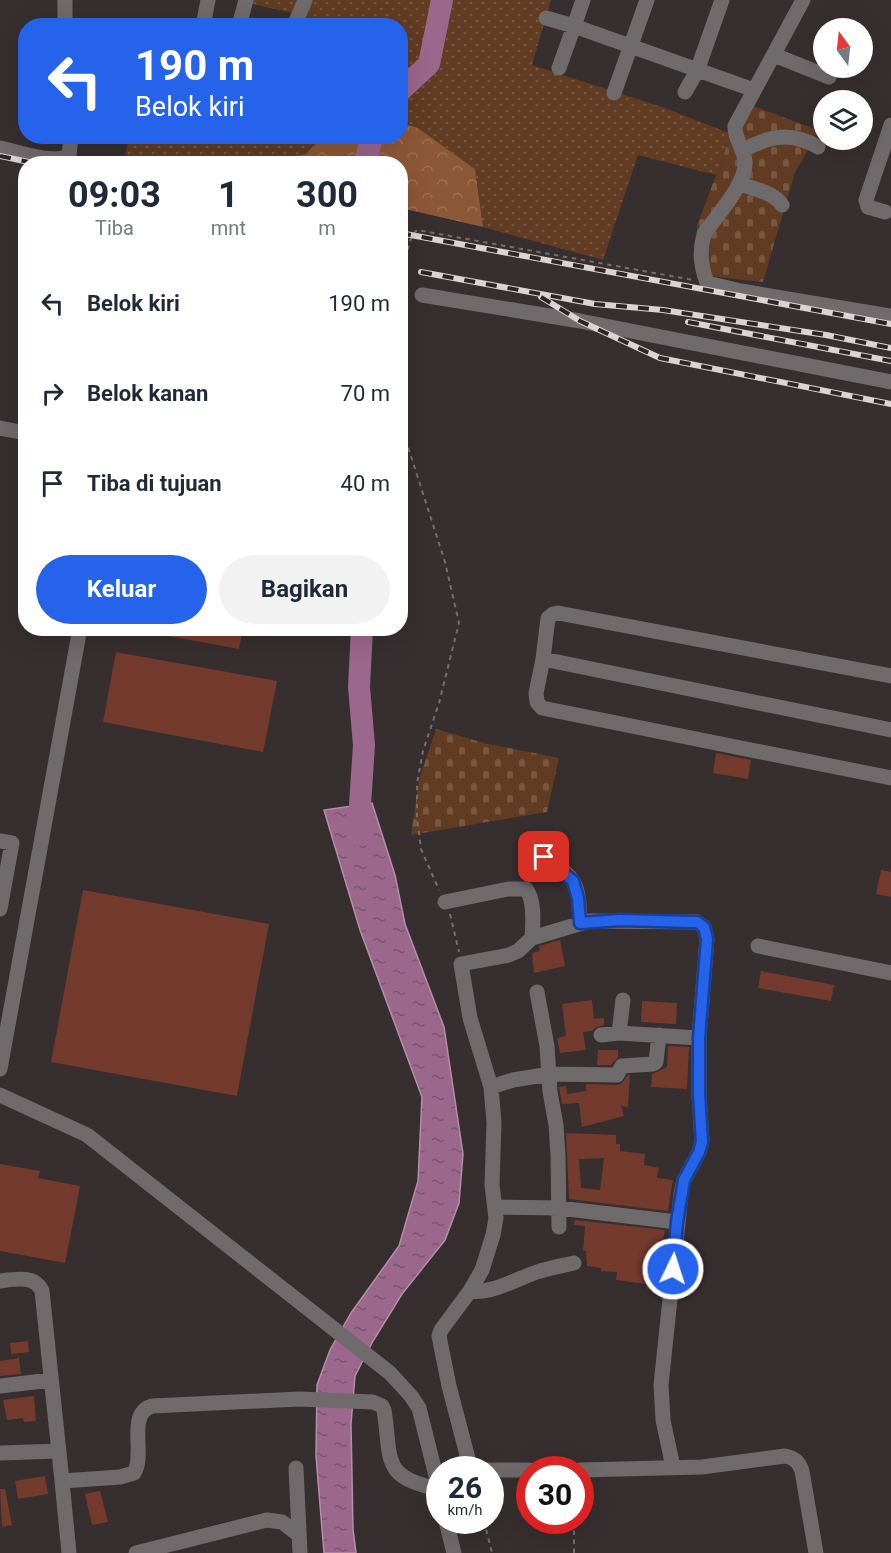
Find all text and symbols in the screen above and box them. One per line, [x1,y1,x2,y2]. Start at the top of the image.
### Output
north arrow [813,18,873,78]
map controls [813,18,873,150]
text: 190 m [135,41,254,90]
icon: left [36,42,114,120]
button: layers [813,90,873,150]
text: Belok kiri [135,91,244,123]
text: 09:03 [68,174,161,216]
text: 1 [218,174,239,216]
text: 300 [296,174,358,216]
text: Tiba [95,216,134,240]
text: mnt [211,216,246,240]
text: m [318,216,336,240]
icon: left [36,287,69,320]
text: Belok kiri [87,291,180,316]
text: 190 m [328,291,390,316]
icon: right [36,377,69,410]
text: Belok kanan [87,381,208,406]
text: 70 m [341,381,390,406]
icon: arrive [36,467,69,500]
text: Tiba di tujuan [87,471,222,496]
text: 40 m [341,471,390,496]
button: Keluar [36,555,207,624]
button: Bagikan [219,555,390,624]
pin [518,831,569,882]
icon: arrive [527,840,560,873]
position arrow [641,1237,705,1301]
speed limit sign: 30 [516,1456,594,1534]
text: 26 [448,1470,482,1505]
text: km/h [447,1501,483,1519]

